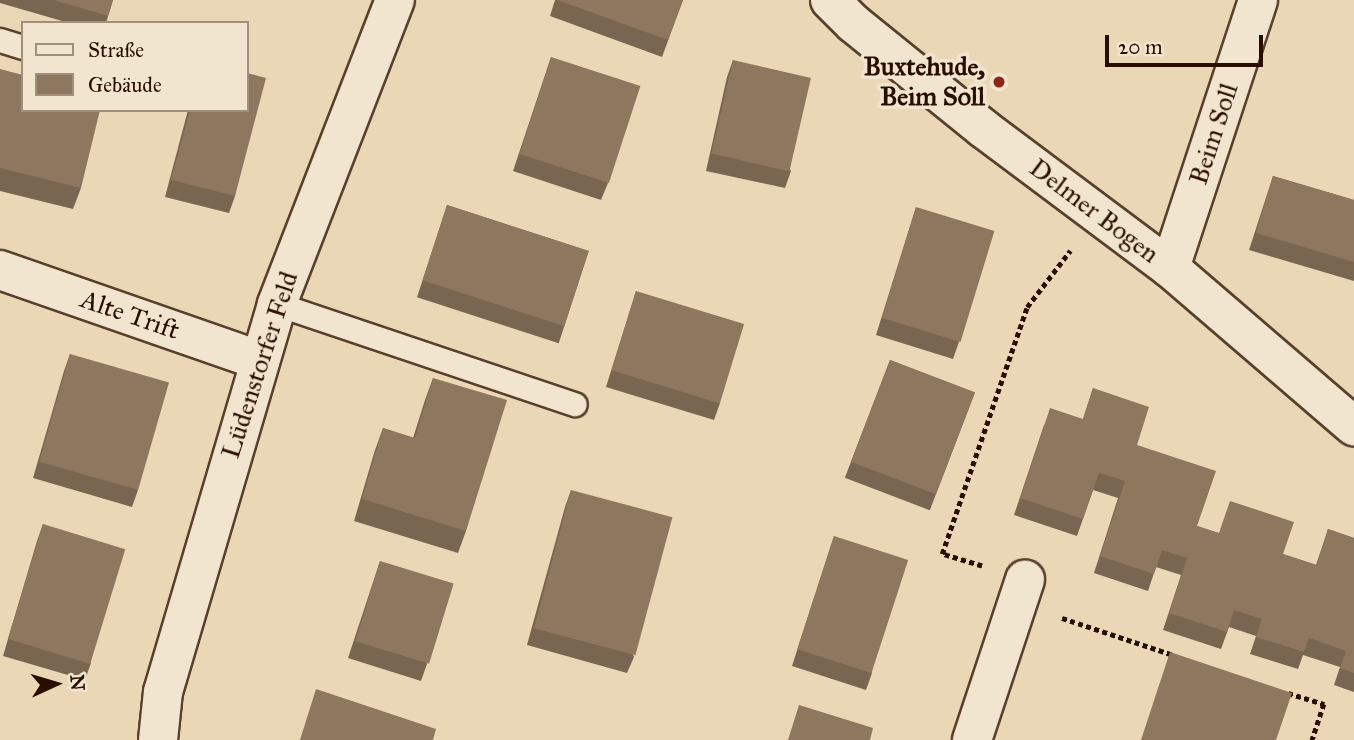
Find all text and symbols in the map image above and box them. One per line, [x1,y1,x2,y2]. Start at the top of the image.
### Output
legend [21,21,248,112]
scale bar [1109,21,1266,65]
text: 20 m [1118,34,1163,60]
text: Straße [88,37,144,63]
place label: Buxtehude, Beim Soll [864,51,985,112]
text: Gebäude [88,72,162,98]
marker: Buxtehude, Beim Soll [991,74,1007,90]
street label: Beim Soll [1183,79,1245,189]
street label: Delmer Bogen [1023,152,1165,270]
street label: Lüdenstorfer Feld [215,268,305,462]
street label: Alte Trift [77,284,183,346]
north arrow [21,649,91,719]
text: N [65,674,89,691]

